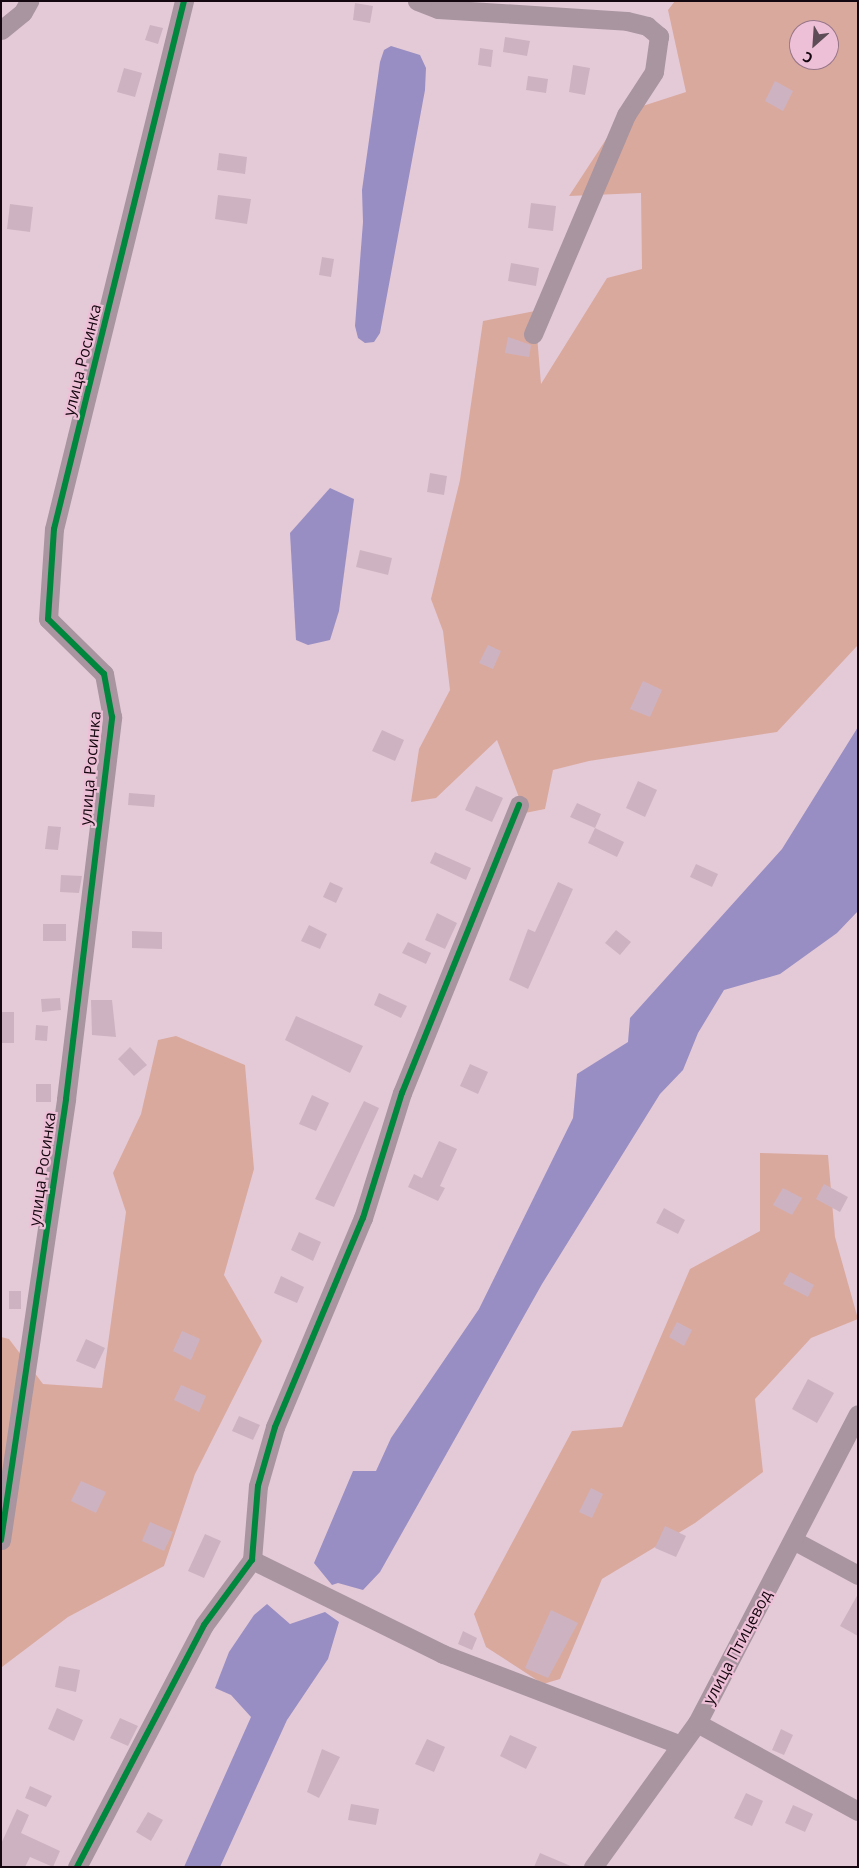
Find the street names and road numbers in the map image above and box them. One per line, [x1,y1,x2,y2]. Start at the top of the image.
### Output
street label: улица Росинка [59,302,105,418]
street label: улица Росинка [75,710,105,826]
street label: улица Росинка [25,1111,59,1227]
street label: улица Птицевод [699,1587,775,1707]

